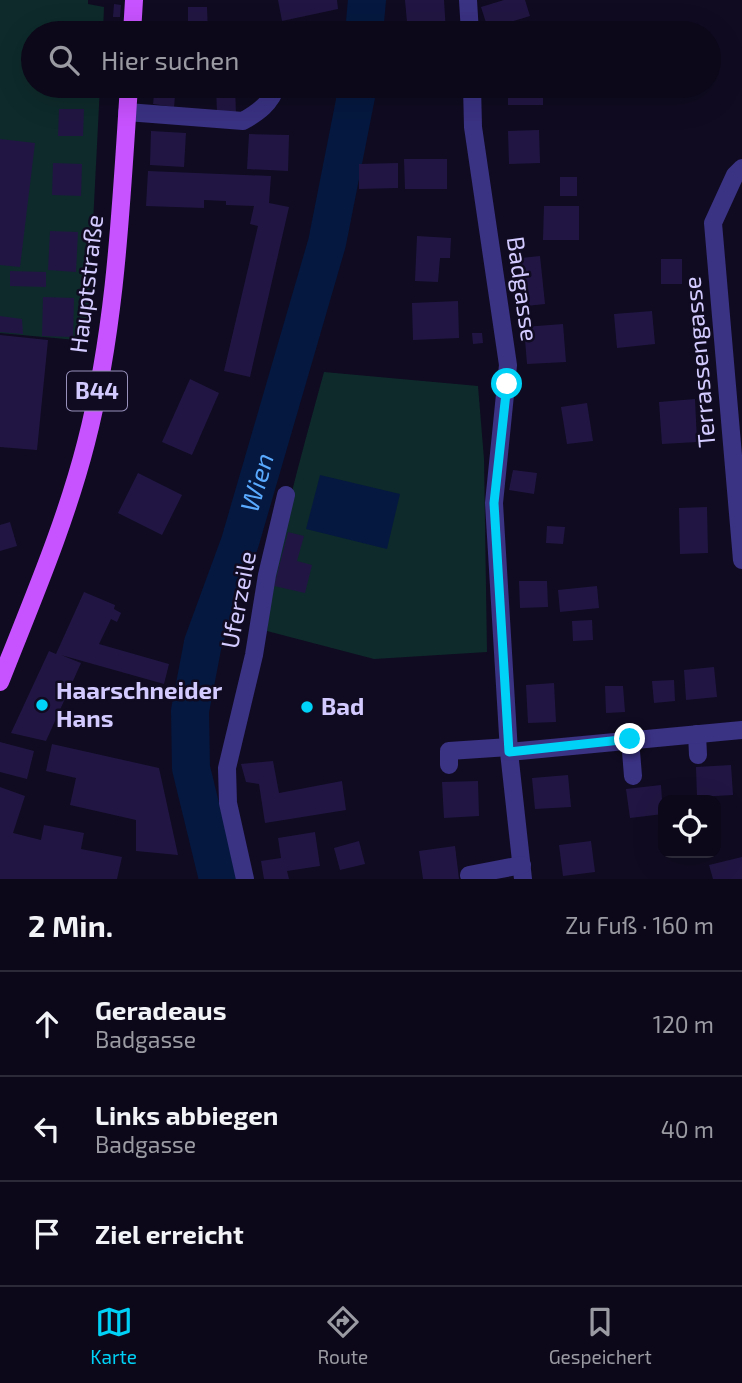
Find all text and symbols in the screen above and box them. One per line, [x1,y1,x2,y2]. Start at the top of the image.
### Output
search box [21,21,721,98]
icon: search [45,41,83,79]
text: Hier suchen [101,44,239,75]
street label: Hauptstraße [63,213,108,355]
street label: Badgasse [502,235,545,343]
street label: Terrassengasse [677,275,720,449]
route start [491,368,522,399]
road number: B44 [67,372,127,410]
water label: Wien [233,449,279,515]
street label: Uferzeile [214,549,261,651]
place label: Haarschneider Hans [56,675,223,732]
place label: Bad [321,691,364,720]
marker: Haarschneider Hans [34,697,50,713]
marker: Bad [299,699,315,715]
route end [614,723,645,754]
map controls [658,795,721,858]
button: locate [658,795,721,858]
text: 2 Min. [28,907,113,943]
text: Zu Fuß · 160 m [565,911,714,939]
text: Geradeaus [95,994,227,1025]
icon: ahead [28,1005,66,1043]
text: 120 m [653,1010,714,1038]
text: Badgasse [95,1025,196,1053]
text: Links abbiegen [95,1099,279,1130]
icon: left [28,1110,66,1148]
text: 40 m [661,1115,714,1143]
text: Badgasse [95,1130,196,1158]
icon: arrive [28,1215,66,1253]
text: Ziel erreicht [95,1218,244,1249]
tab: Karte [90,1303,137,1368]
tab: Route [317,1303,368,1368]
tab: Gespeichert [549,1303,652,1368]

